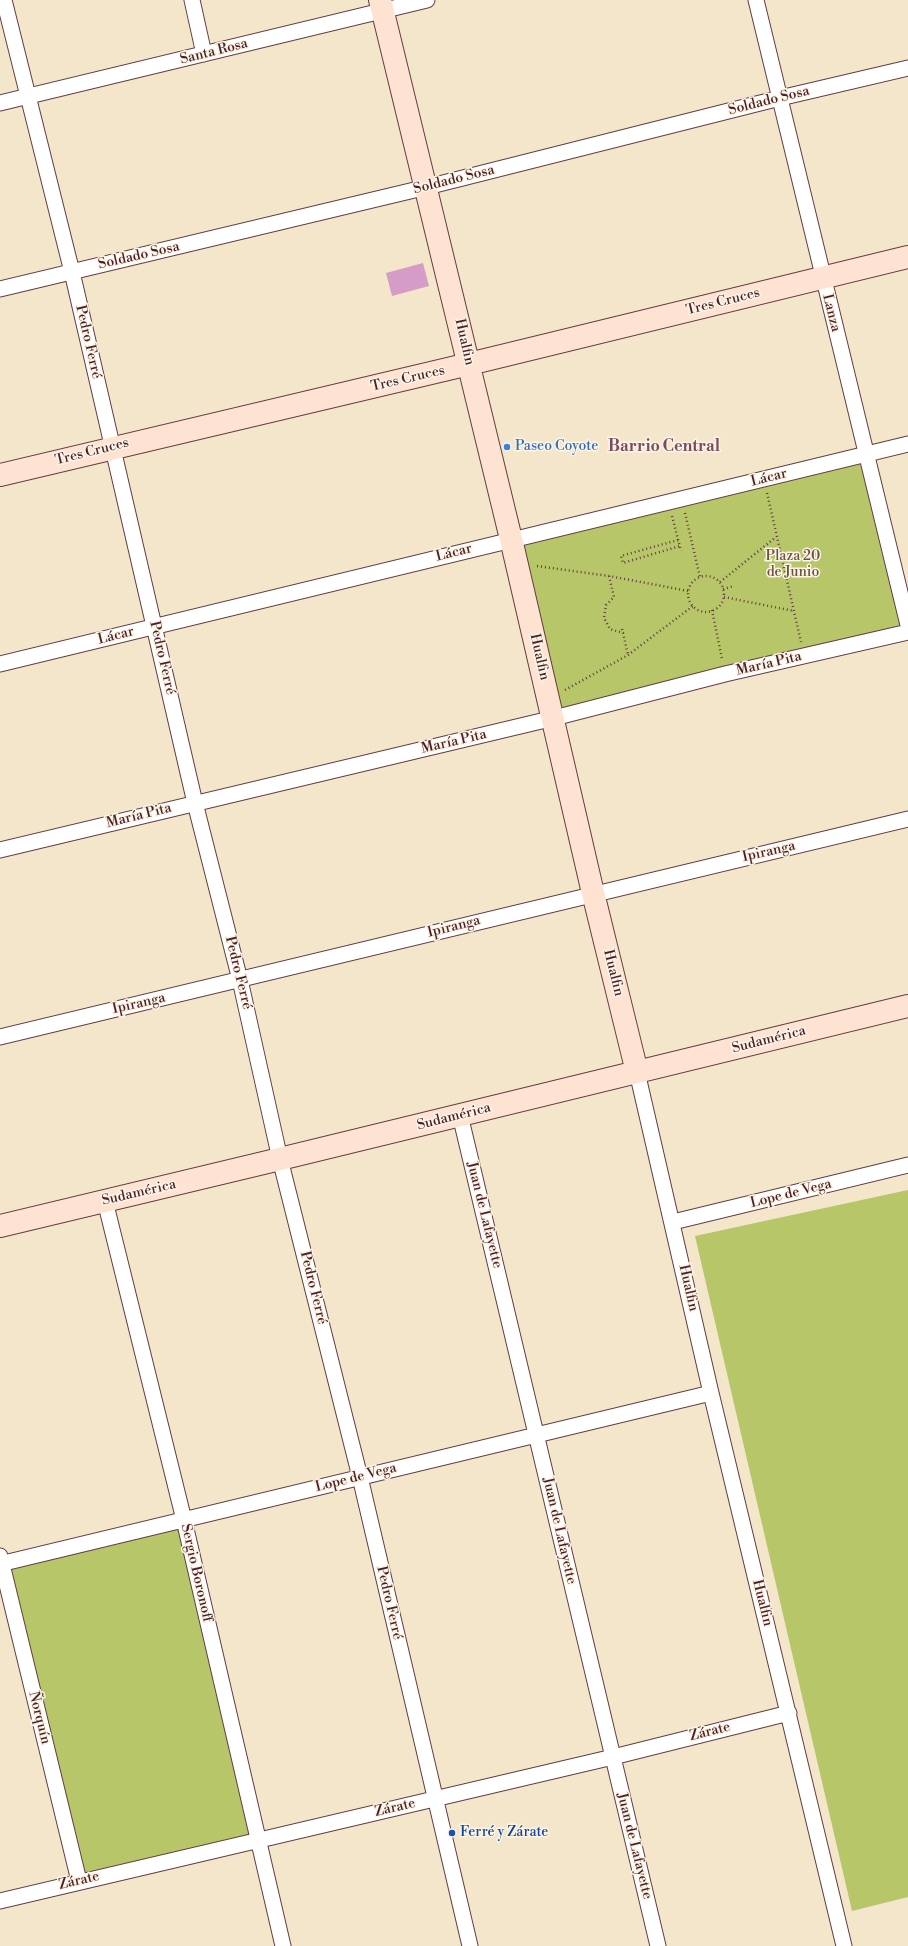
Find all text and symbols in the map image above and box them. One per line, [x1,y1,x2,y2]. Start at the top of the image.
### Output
street label: Santa Rosa [178,35,250,69]
street label: Soldado Sosa [727,83,811,119]
street label: Soldado Sosa [412,162,496,198]
street label: Soldado Sosa [97,238,181,274]
street label: Tres Cruces [684,285,762,319]
street label: Lanza [818,292,844,334]
street label: Pedro Ferré [71,304,105,380]
street label: Hualfin [450,317,478,367]
street label: Tres Cruces [369,362,447,396]
street label: Tres Cruces [53,435,131,469]
district label: Barrio Central [608,437,720,457]
place label: Paseo Coyote [515,439,598,455]
marker: Paseo Coyote [502,442,512,452]
street label: Lácar [749,465,789,491]
street label: Lácar [434,540,474,566]
park label: Plaza 20 de Junio [766,549,820,582]
street label: Pedro Ferré [145,620,179,696]
street label: Lácar [96,623,136,649]
street label: Hualfin [525,632,553,682]
street label: María Pita [735,648,803,680]
street label: María Pita [420,726,488,758]
street label: María Pita [105,800,173,832]
street label: Ipiranga [741,838,797,866]
street label: Ipiranga [426,912,482,942]
street label: Pedro Ferré [221,935,255,1011]
street label: Hualfin [599,948,627,998]
street label: Ipiranga [111,990,167,1018]
street label: Sudamérica [730,1023,808,1057]
street label: Sudamérica [415,1100,493,1134]
street label: Juan de Lafayette [463,1160,505,1270]
street label: Sudamérica [100,1176,178,1210]
street label: Lope de Vega [749,1176,833,1212]
street label: Pedro Ferré [296,1250,330,1326]
street label: Hualfin [674,1263,702,1313]
street label: Lope de Vega [314,1460,398,1496]
street label: Juan de Lafayette [539,1476,579,1586]
street label: Sergio Boronoff [177,1522,215,1624]
street label: Pedro Ferré [372,1565,406,1641]
street label: Hualfin [748,1578,776,1628]
street label: Ñorquín [24,1690,54,1746]
street label: Zárate [688,1719,732,1745]
street label: Juan de Lafayette [613,1791,655,1901]
street label: Zárate [373,1795,417,1821]
place label: Ferré y Zárate [460,1825,548,1841]
marker: Ferré y Zárate [447,1828,457,1838]
street label: Zárate [57,1868,101,1894]

